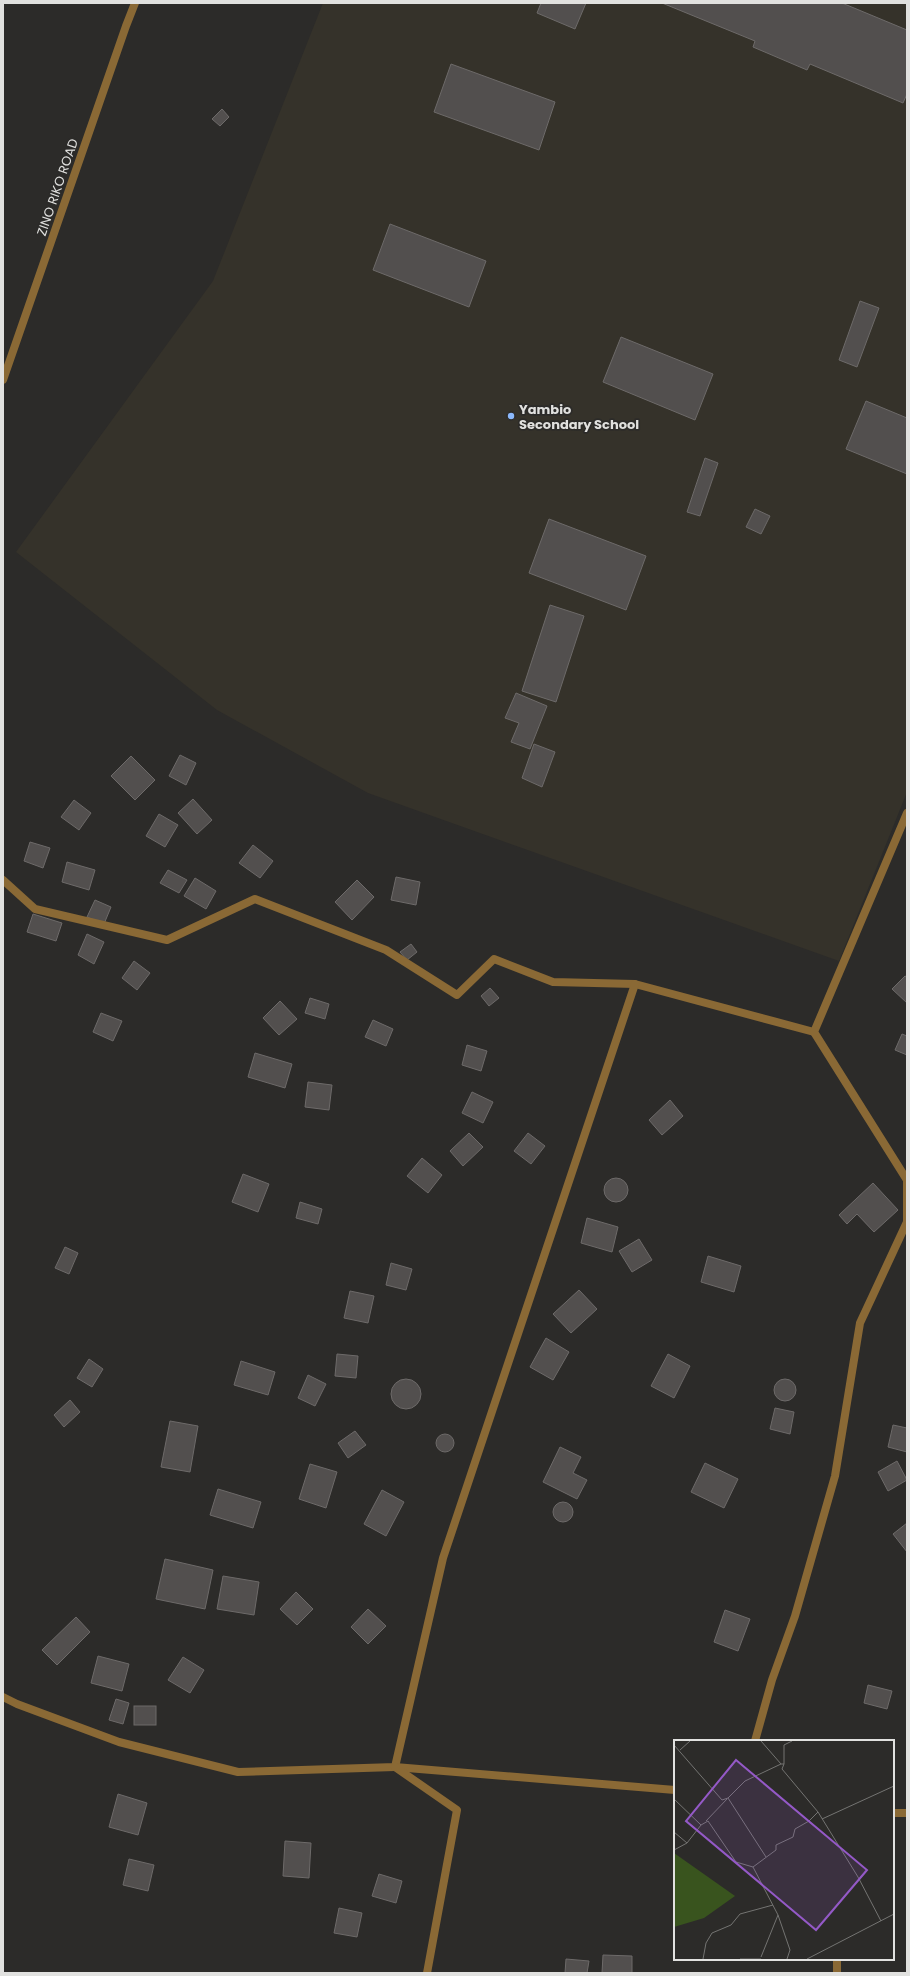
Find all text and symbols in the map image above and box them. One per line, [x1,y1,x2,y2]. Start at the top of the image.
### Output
street label: ZINO RIKO ROAD [32,136,83,238]
place label: Yambio Secondary School [519,400,639,434]
marker: Yambio Secondary School [506,411,516,421]
inset map [674,1740,894,1960]

